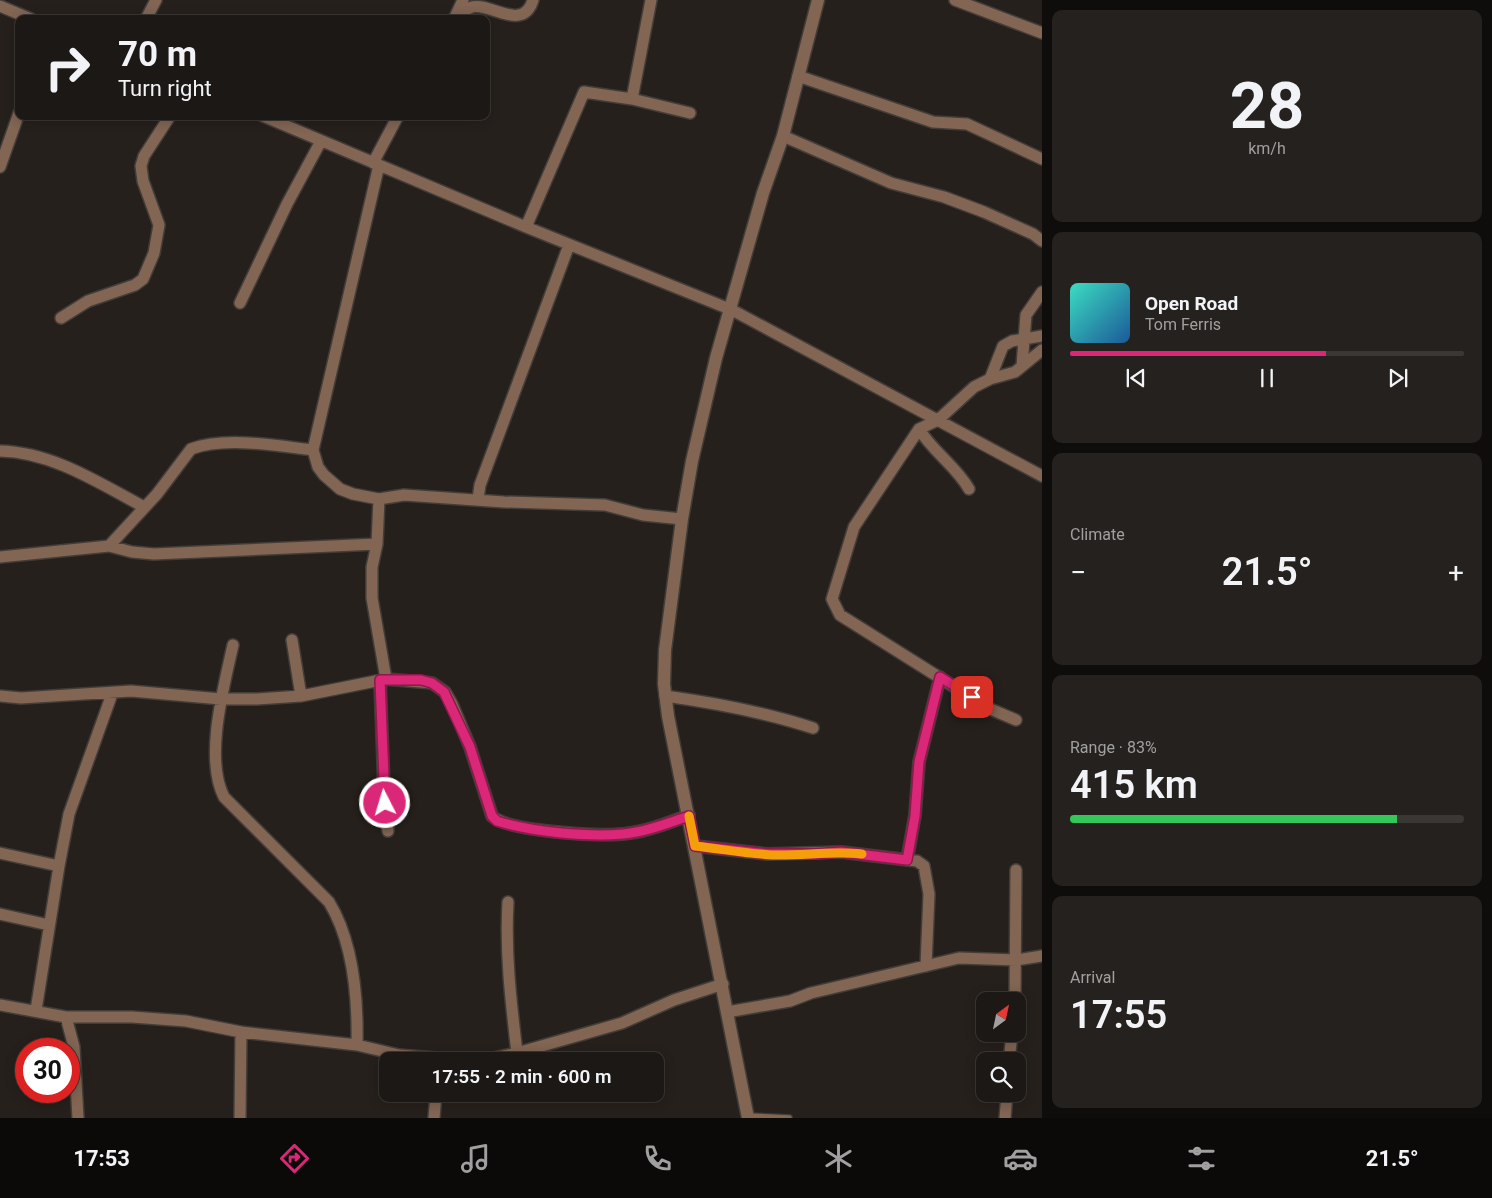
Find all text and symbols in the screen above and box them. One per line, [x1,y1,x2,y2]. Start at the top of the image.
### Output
text: 70 m [118,34,197,75]
icon: right [35,35,100,100]
text: 28 [1230,68,1304,144]
text: Turn right [118,76,212,101]
text: km/h [1248,139,1286,158]
text: Open Road [1145,292,1238,315]
text: Tom Ferris [1145,315,1221,334]
icon: previous [1122,364,1150,392]
icon: pause [1253,364,1281,392]
icon: next [1384,364,1412,392]
text: Climate [1070,525,1125,544]
text: 21.5° [1222,550,1312,594]
text: − [1070,556,1086,589]
text: + [1448,556,1464,589]
pin [951,676,993,718]
icon: arrive [958,683,986,711]
text: Range · 83% [1070,738,1157,757]
text: 415 km [1070,763,1198,807]
position arrow [358,776,410,828]
text: Arrival [1070,968,1115,987]
north arrow [976,992,1026,1042]
map controls [976,992,1026,1102]
text: 17:55 [1070,993,1167,1037]
speed limit sign: 30 [15,1038,80,1103]
button: search [976,1052,1026,1102]
text: 17:55 · 2 min · 600 m [431,1065,612,1088]
icon: directions [277,1141,312,1176]
icon: music [458,1141,493,1176]
icon: phone [640,1141,675,1176]
icon: climate [821,1141,856,1176]
icon: car [1003,1141,1038,1176]
icon: filters [1184,1141,1219,1176]
text: 17:53 [73,1146,130,1171]
text: 21.5° [1366,1146,1419,1171]

